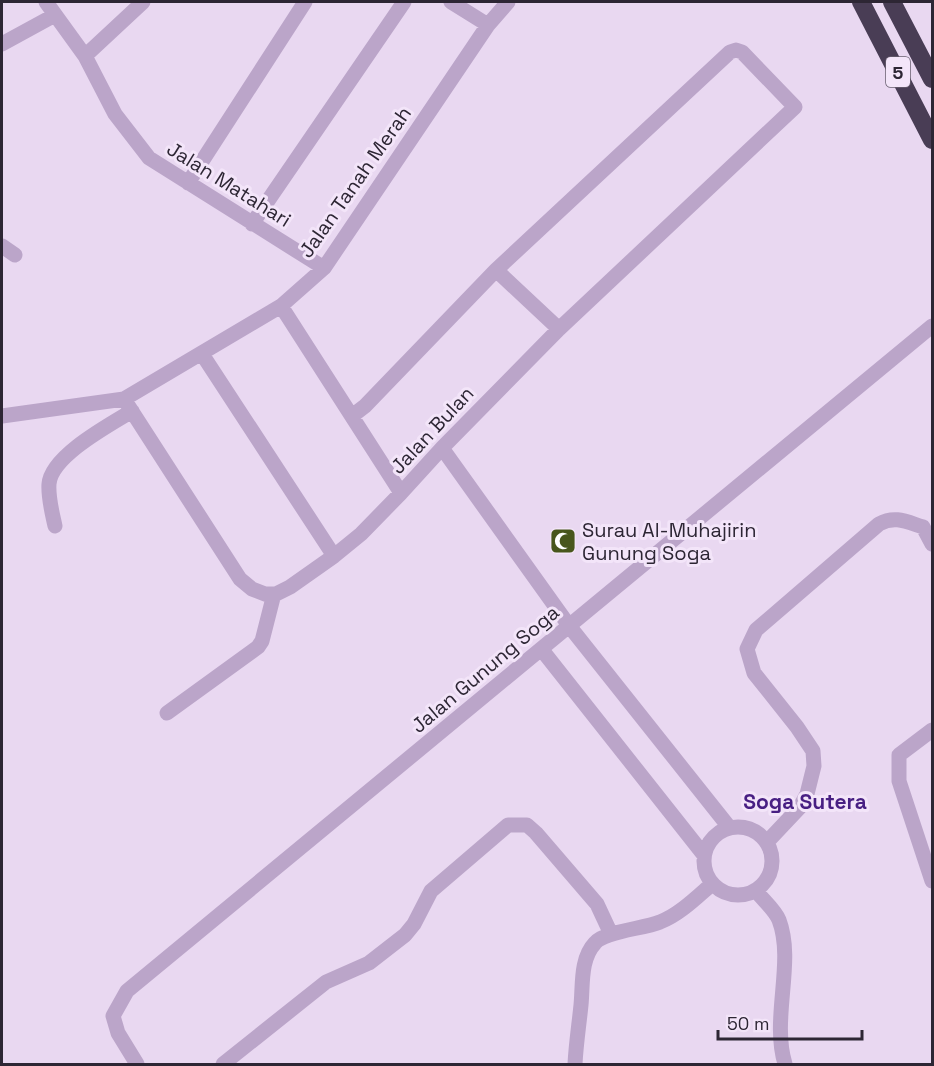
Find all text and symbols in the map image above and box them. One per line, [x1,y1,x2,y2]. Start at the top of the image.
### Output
road number: 5 [886,57,910,87]
street label: Jalan Tanah Merah [293,101,417,263]
street label: Jalan Matahari [162,135,296,233]
street label: Jalan Bulan [385,381,479,479]
place label: Surau Al-Muhajirin Gunung Soga [582,517,757,566]
mosque icon: Surau Al-Muhajirin Gunung Soga [548,526,578,556]
street label: Jalan Gunung Soga [406,599,564,739]
district label: Soga Sutera [743,788,867,815]
scale bar [718,1003,862,1041]
text: 50 m [727,1012,769,1035]

